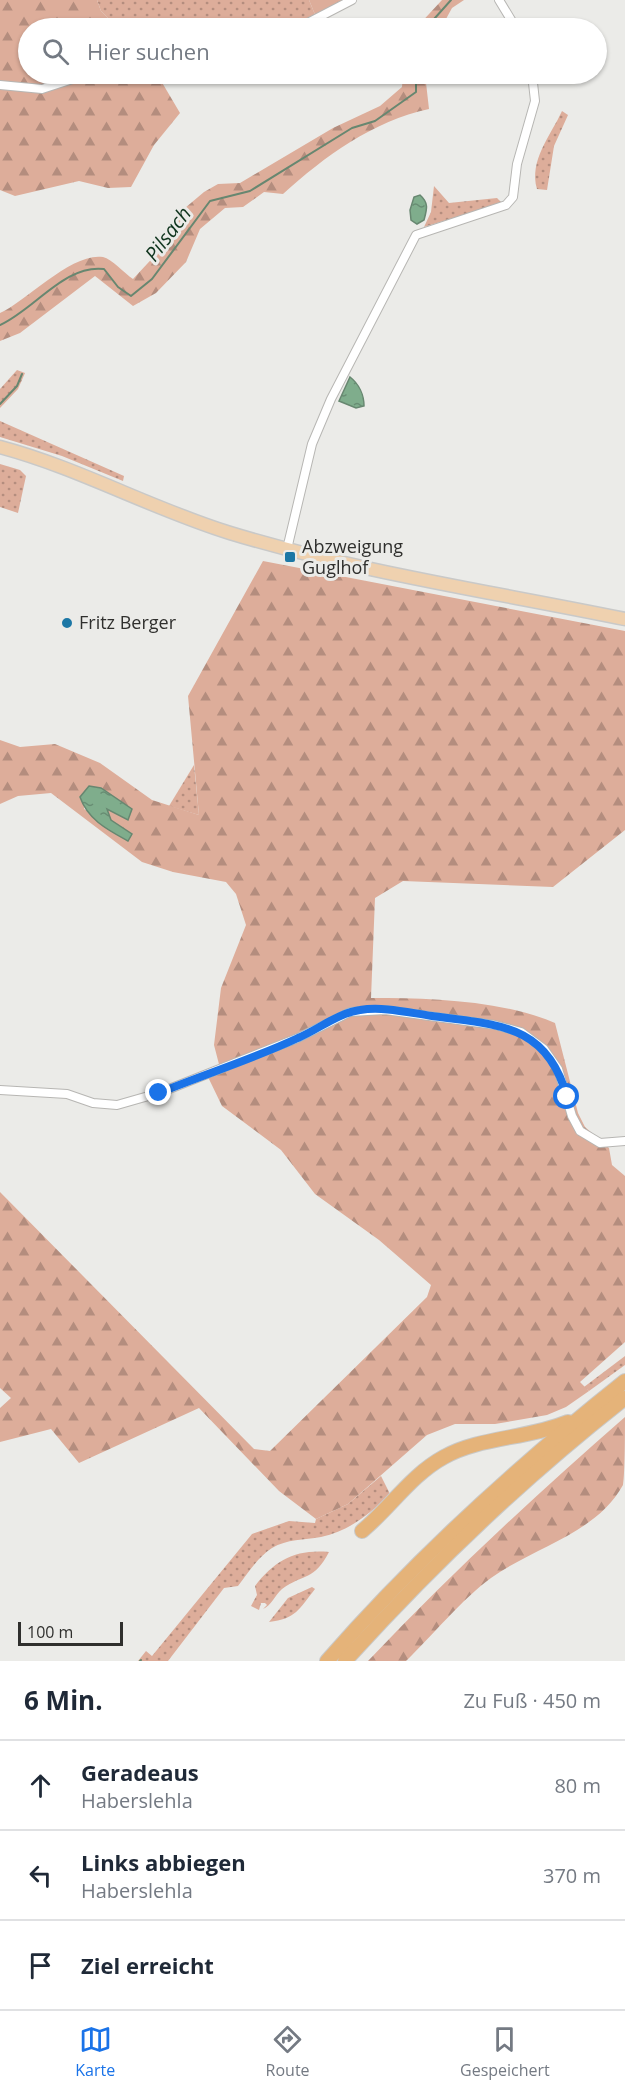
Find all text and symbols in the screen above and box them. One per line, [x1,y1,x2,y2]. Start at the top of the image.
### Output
search box [18,18,607,84]
icon: search [39,35,72,68]
text: Hier suchen [87,36,210,66]
water label: Pilsach [138,201,197,267]
place label: Abzweigung Guglhof [302,534,403,579]
marker: Abzweigung Guglhof [283,550,297,564]
place label: Fritz Berger [79,610,177,634]
marker: Fritz Berger [60,616,74,630]
route end [145,1079,171,1105]
route start [553,1083,579,1109]
scale bar [18,1619,123,1646]
text: 100 m [27,1621,73,1643]
text: 6 Min. [24,1682,103,1718]
text: Zu Fuß · 450 m [463,1687,601,1714]
text: Geradeaus [81,1757,199,1787]
icon: ahead [24,1769,57,1802]
text: 80 m [554,1772,601,1799]
text: Haberslehla [81,1787,193,1814]
text: Links abbiegen [81,1847,246,1877]
icon: left [24,1859,57,1892]
text: 370 m [543,1862,601,1889]
text: Haberslehla [81,1877,193,1904]
icon: arrive [24,1949,57,1982]
text: Ziel erreicht [81,1950,214,1980]
tab: Karte [75,2023,115,2081]
tab: Route [266,2023,310,2081]
tab: Gespeichert [460,2023,550,2081]

